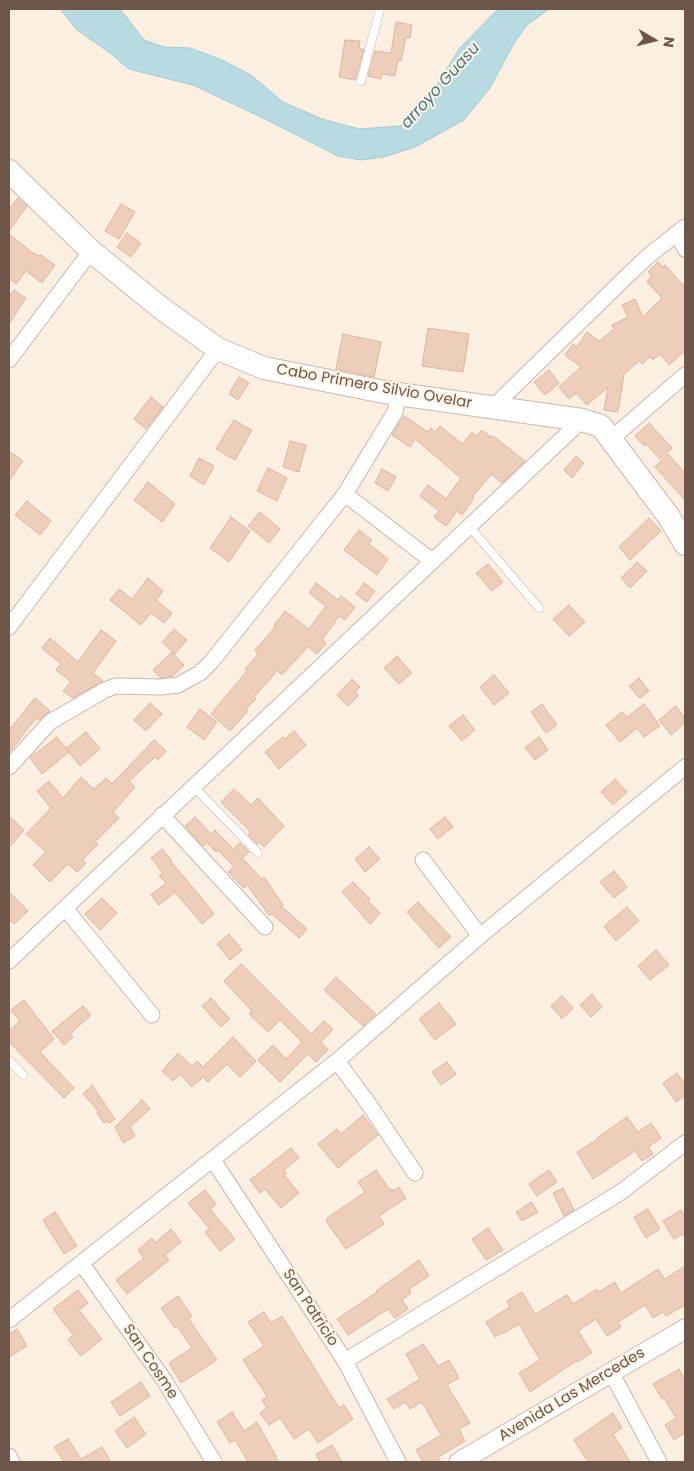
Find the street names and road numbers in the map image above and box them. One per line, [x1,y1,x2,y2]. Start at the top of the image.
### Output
street label: Cabo Primero Silvio Ovelar [275,361,473,413]
street label: San Patricio [278,1266,342,1350]
street label: San Cosme [118,1321,182,1403]
street label: Avenida Las Mercedes [496,1344,648,1446]

